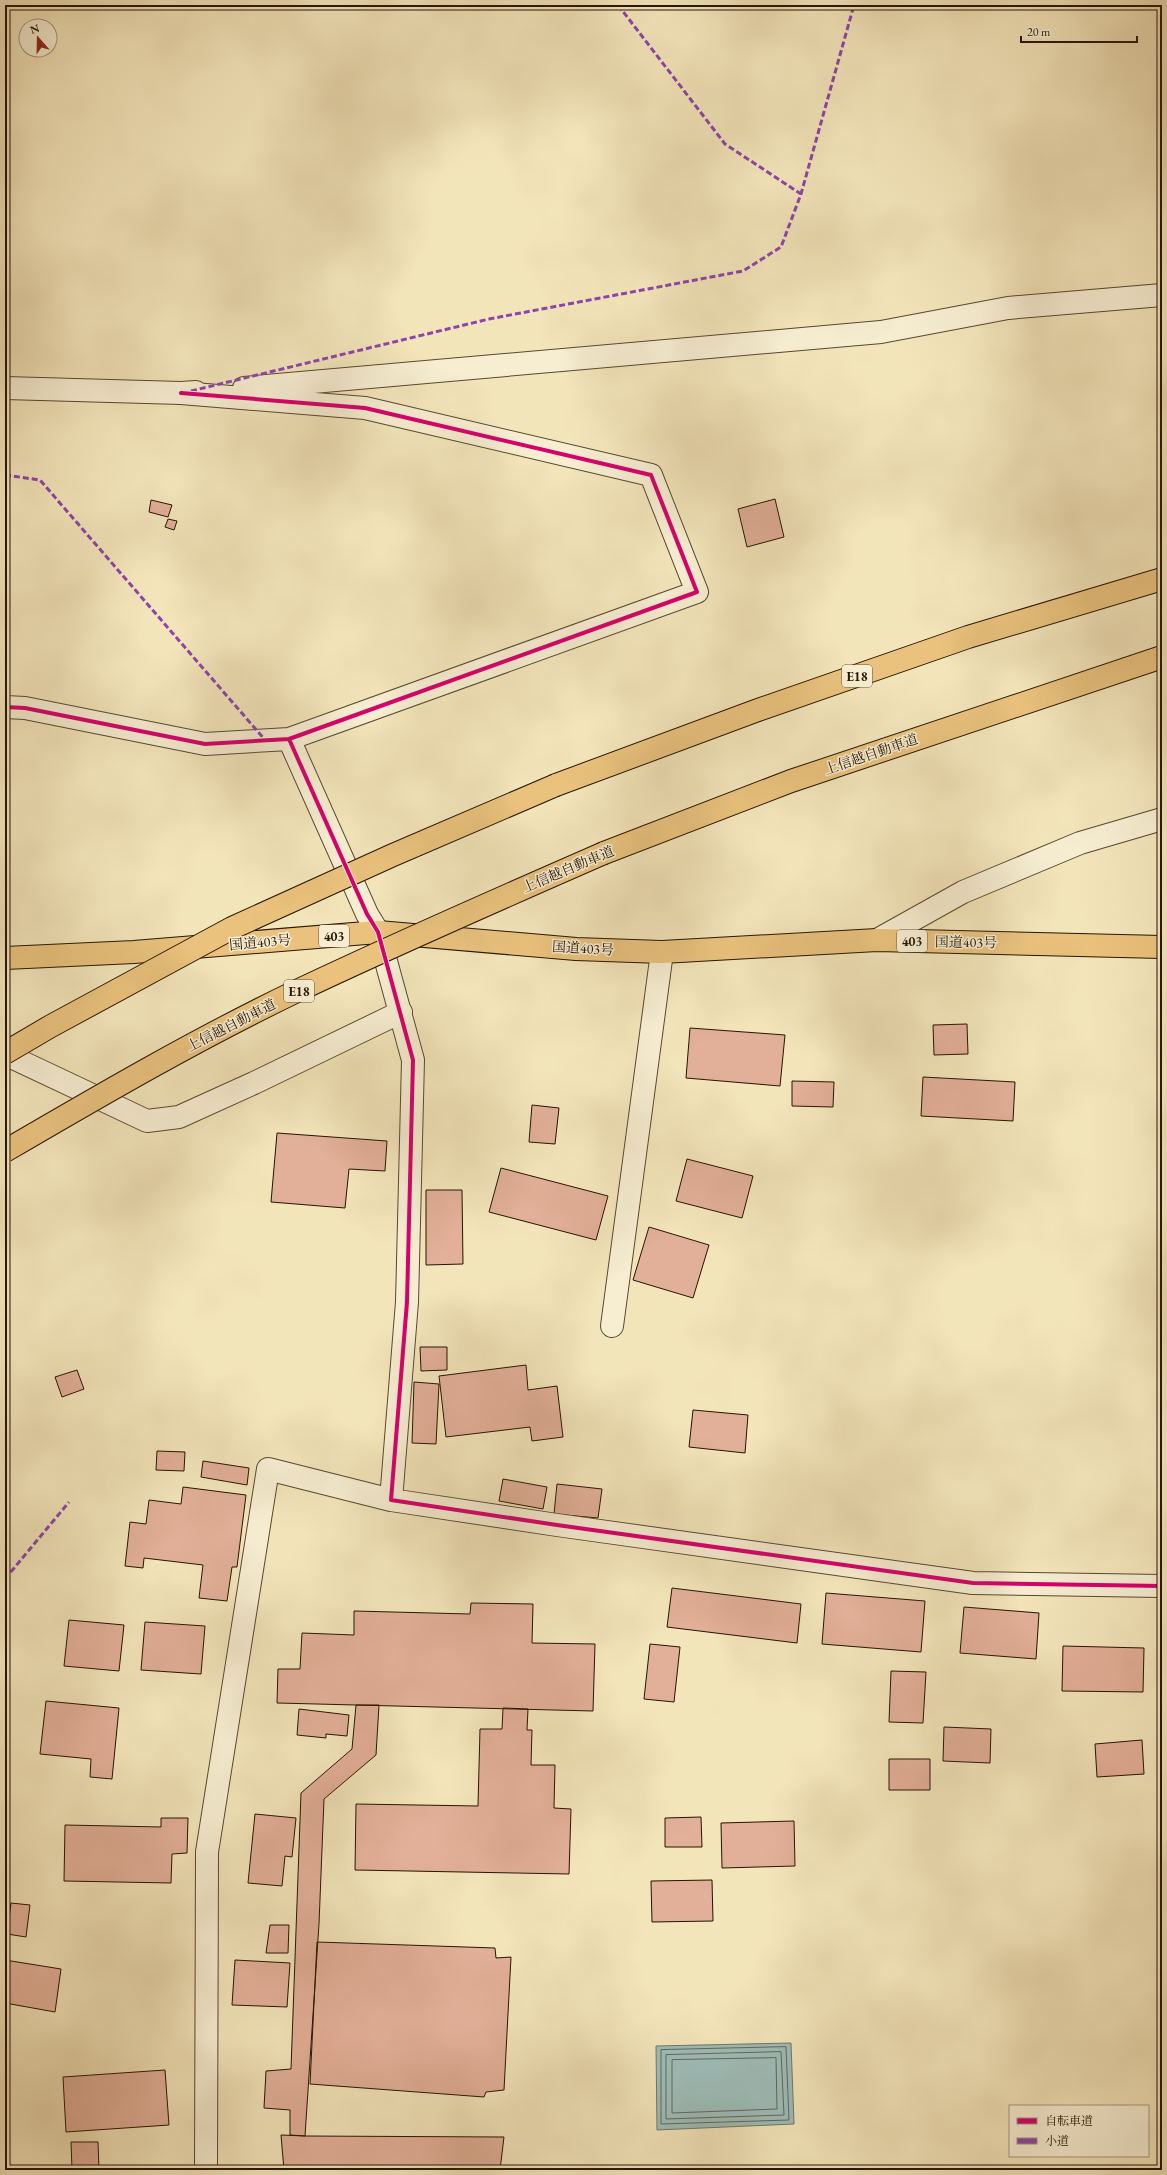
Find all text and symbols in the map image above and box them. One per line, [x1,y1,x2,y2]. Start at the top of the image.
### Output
north arrow [18,18,58,58]
scale bar [1021,18,1137,44]
text: N [28,20,41,37]
text: 20 m [1027,24,1051,40]
road number: E18 [842,665,872,687]
street label: 上信越自動車道 [822,730,920,778]
street label: 上信越自動車道 [519,842,617,896]
road number: 403 [319,925,349,947]
street label: 国道403号 [228,930,292,954]
road number: 403 [897,930,927,952]
street label: 国道403号 [935,932,997,952]
street label: 国道403号 [551,937,615,959]
road number: E18 [284,980,314,1002]
street label: 上信越自動車道 [183,995,279,1055]
legend [1009,2105,1149,2157]
text: 自転車道 [1045,2113,1093,2129]
text: 小道 [1045,2133,1069,2149]

